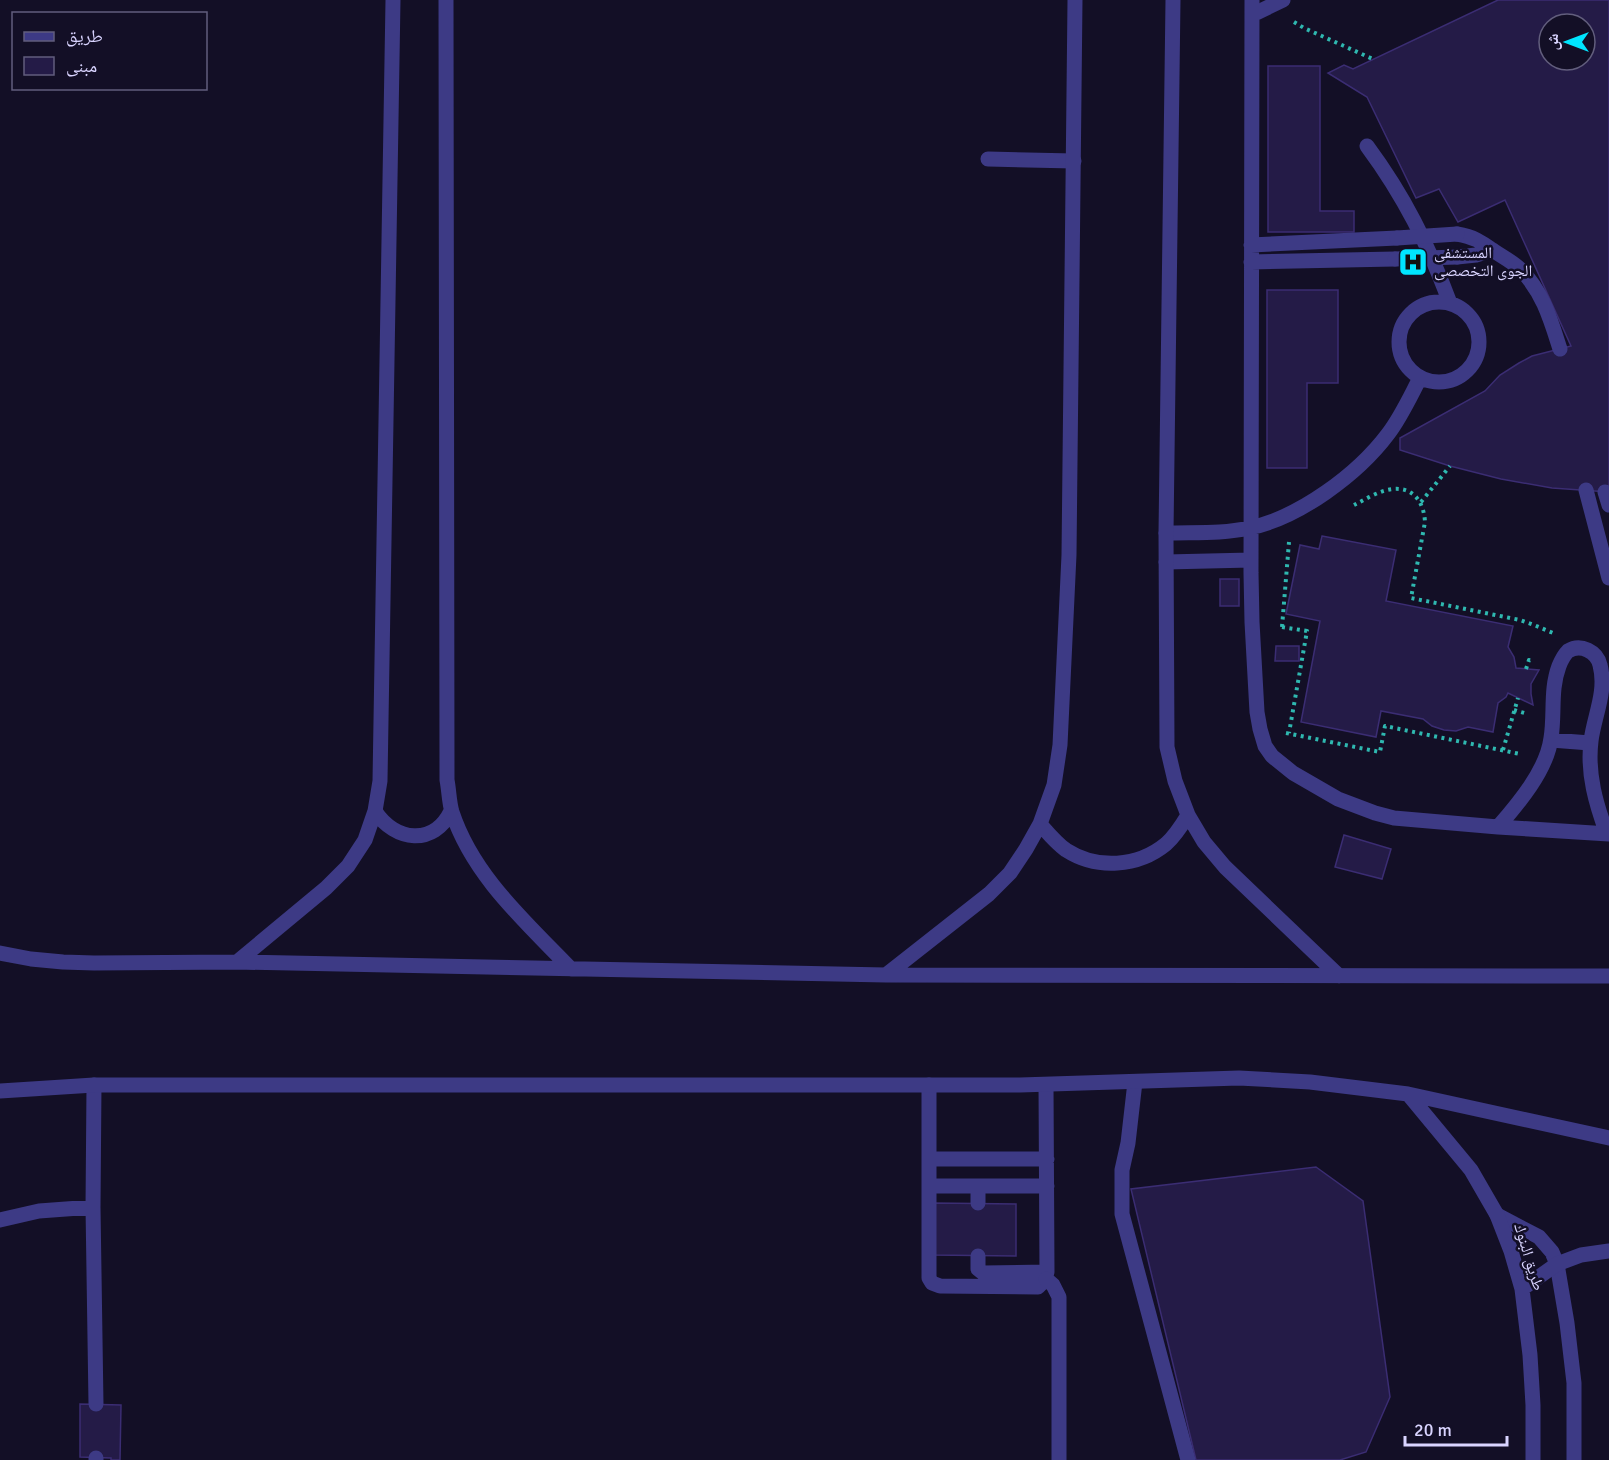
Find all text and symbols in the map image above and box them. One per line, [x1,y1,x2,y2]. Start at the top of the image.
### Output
legend [12,12,207,90]
north arrow [1537,12,1597,72]
text: طريق [66,25,103,47]
text: ش [1543,33,1563,50]
text: مبنى [66,55,97,77]
place label: المستشفى الجوى التخصصى [1434,243,1532,281]
hospital icon: المستشفى الجوى التخصصى [1397,246,1429,278]
street label: طريق البنوك [1509,1221,1549,1293]
scale bar [1405,1409,1507,1447]
text: 20 m [1414,1419,1452,1441]

